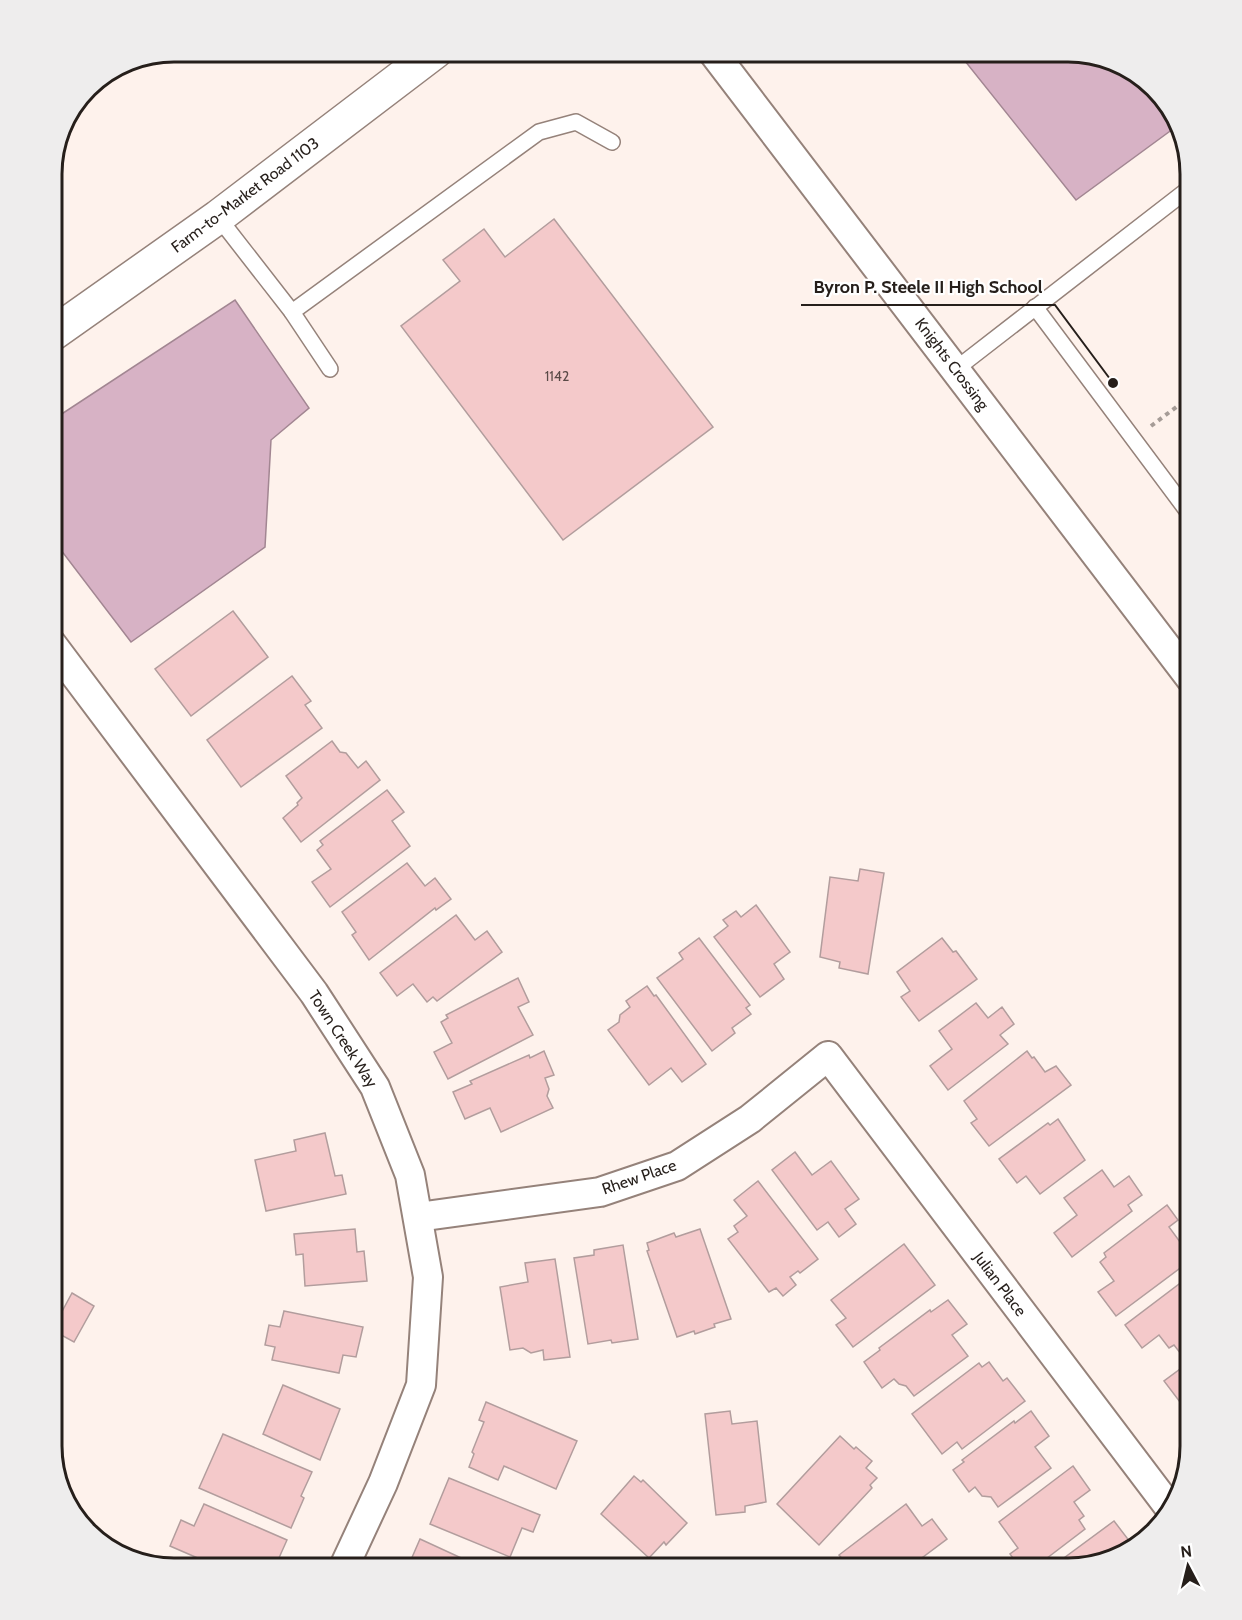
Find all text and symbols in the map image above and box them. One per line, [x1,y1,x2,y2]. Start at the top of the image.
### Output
street label: Farm-to-Market Road 1103 [167,133,323,257]
callout: Byron P. Steele II High School [801,269,1055,305]
text: Byron P. Steele II High School [813,276,1043,298]
street label: Knights Crossing [911,314,993,415]
house number: 1142 [545,367,569,385]
street label: Town Creek Way [305,987,381,1091]
street label: Rhew Place [599,1155,679,1199]
street label: Julian Place [969,1247,1030,1320]
north arrow [1158,1536,1218,1596]
text: N [1179,1541,1193,1562]

